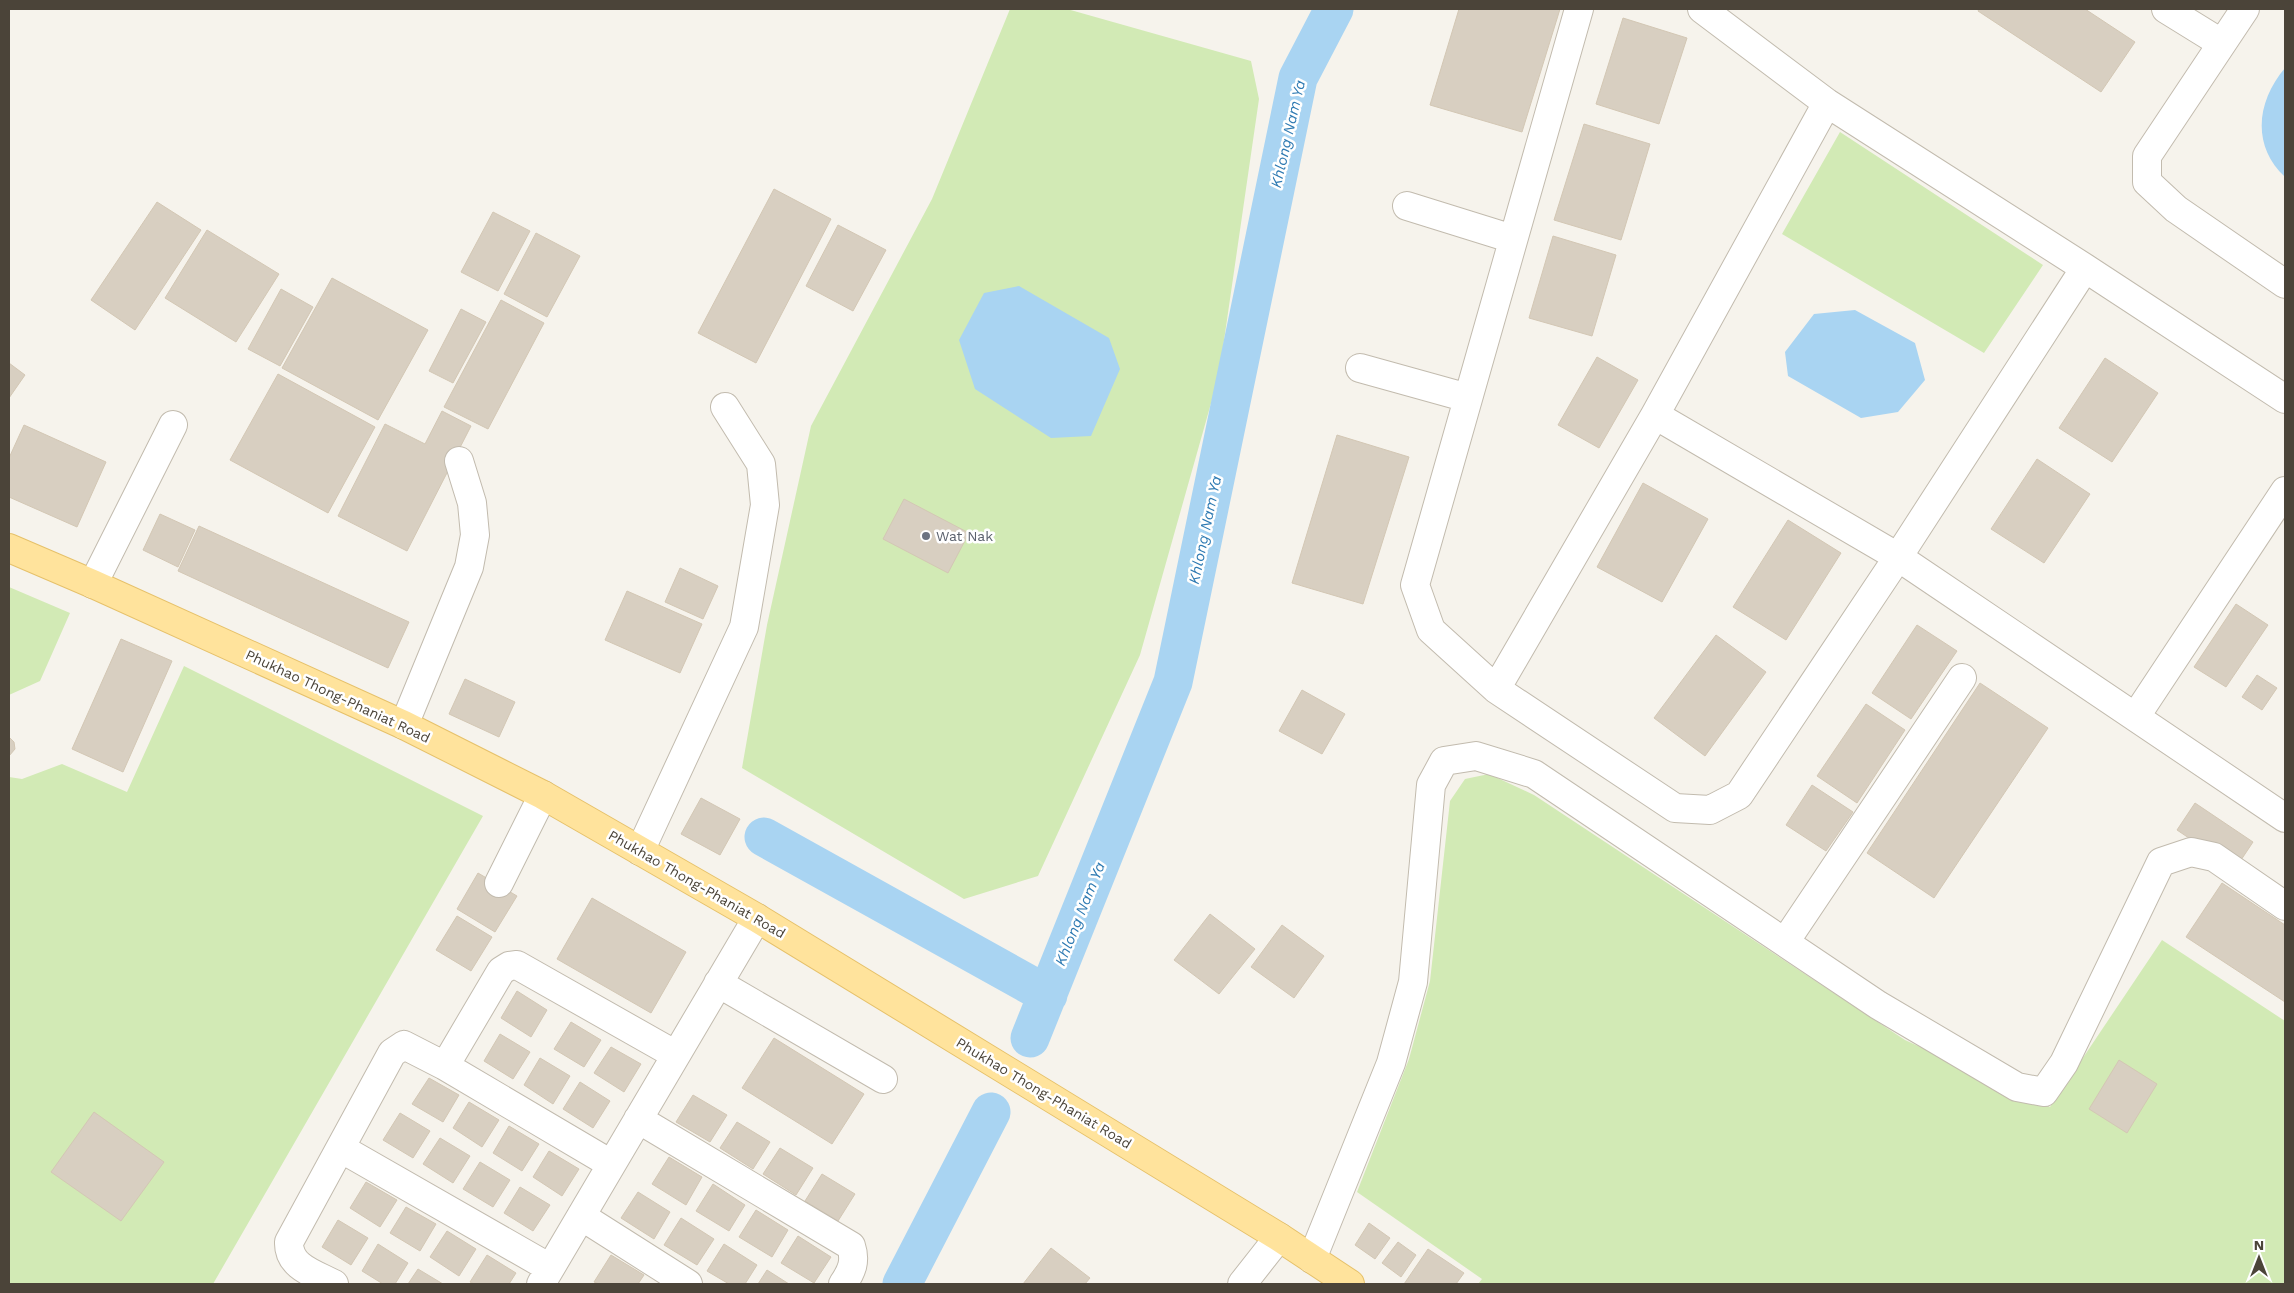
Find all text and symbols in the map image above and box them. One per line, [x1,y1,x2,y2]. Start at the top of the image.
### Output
water label: Khlong Nam Ya [1267,78,1309,190]
water label: Khlong Nam Ya [1185,474,1225,586]
place label: Wat Nak [936,528,993,544]
marker: Wat Nak [920,530,932,542]
street label: Phukhao Thong-Phaniat Road [243,646,433,746]
street label: Phukhao Thong-Phaniat Road [606,827,788,941]
water label: Khlong Nam Ya [1051,859,1109,969]
street label: Phukhao Thong-Phaniat Road [953,1034,1135,1152]
north arrow [2234,1233,2284,1283]
text: N [2254,1237,2264,1253]

